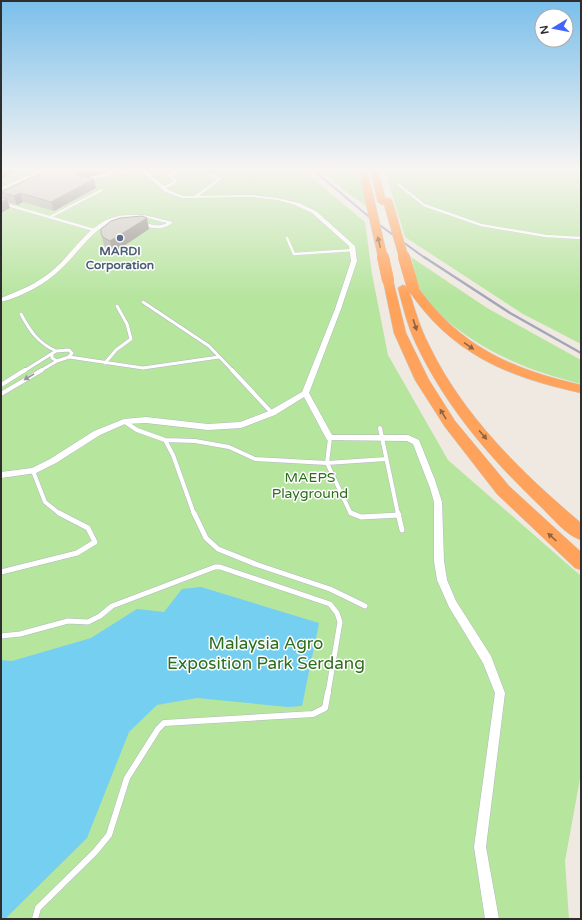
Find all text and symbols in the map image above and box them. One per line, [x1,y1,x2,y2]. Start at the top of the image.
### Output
north arrow [534,8,574,48]
text: N [537,24,552,35]
marker: MARDI Corporation [115,233,125,243]
one-way arrow [376,235,382,248]
place label: MARDI Corporation [86,244,154,273]
one-way arrow [412,319,418,331]
one-way arrow [463,342,474,350]
one-way arrow [23,374,35,381]
one-way arrow [439,409,447,419]
one-way arrow [479,429,488,440]
park label: MAEPS Playground [272,469,348,502]
one-way arrow [547,532,557,542]
park label: Malaysia Agro Exposition Park Serdang [167,633,365,674]

